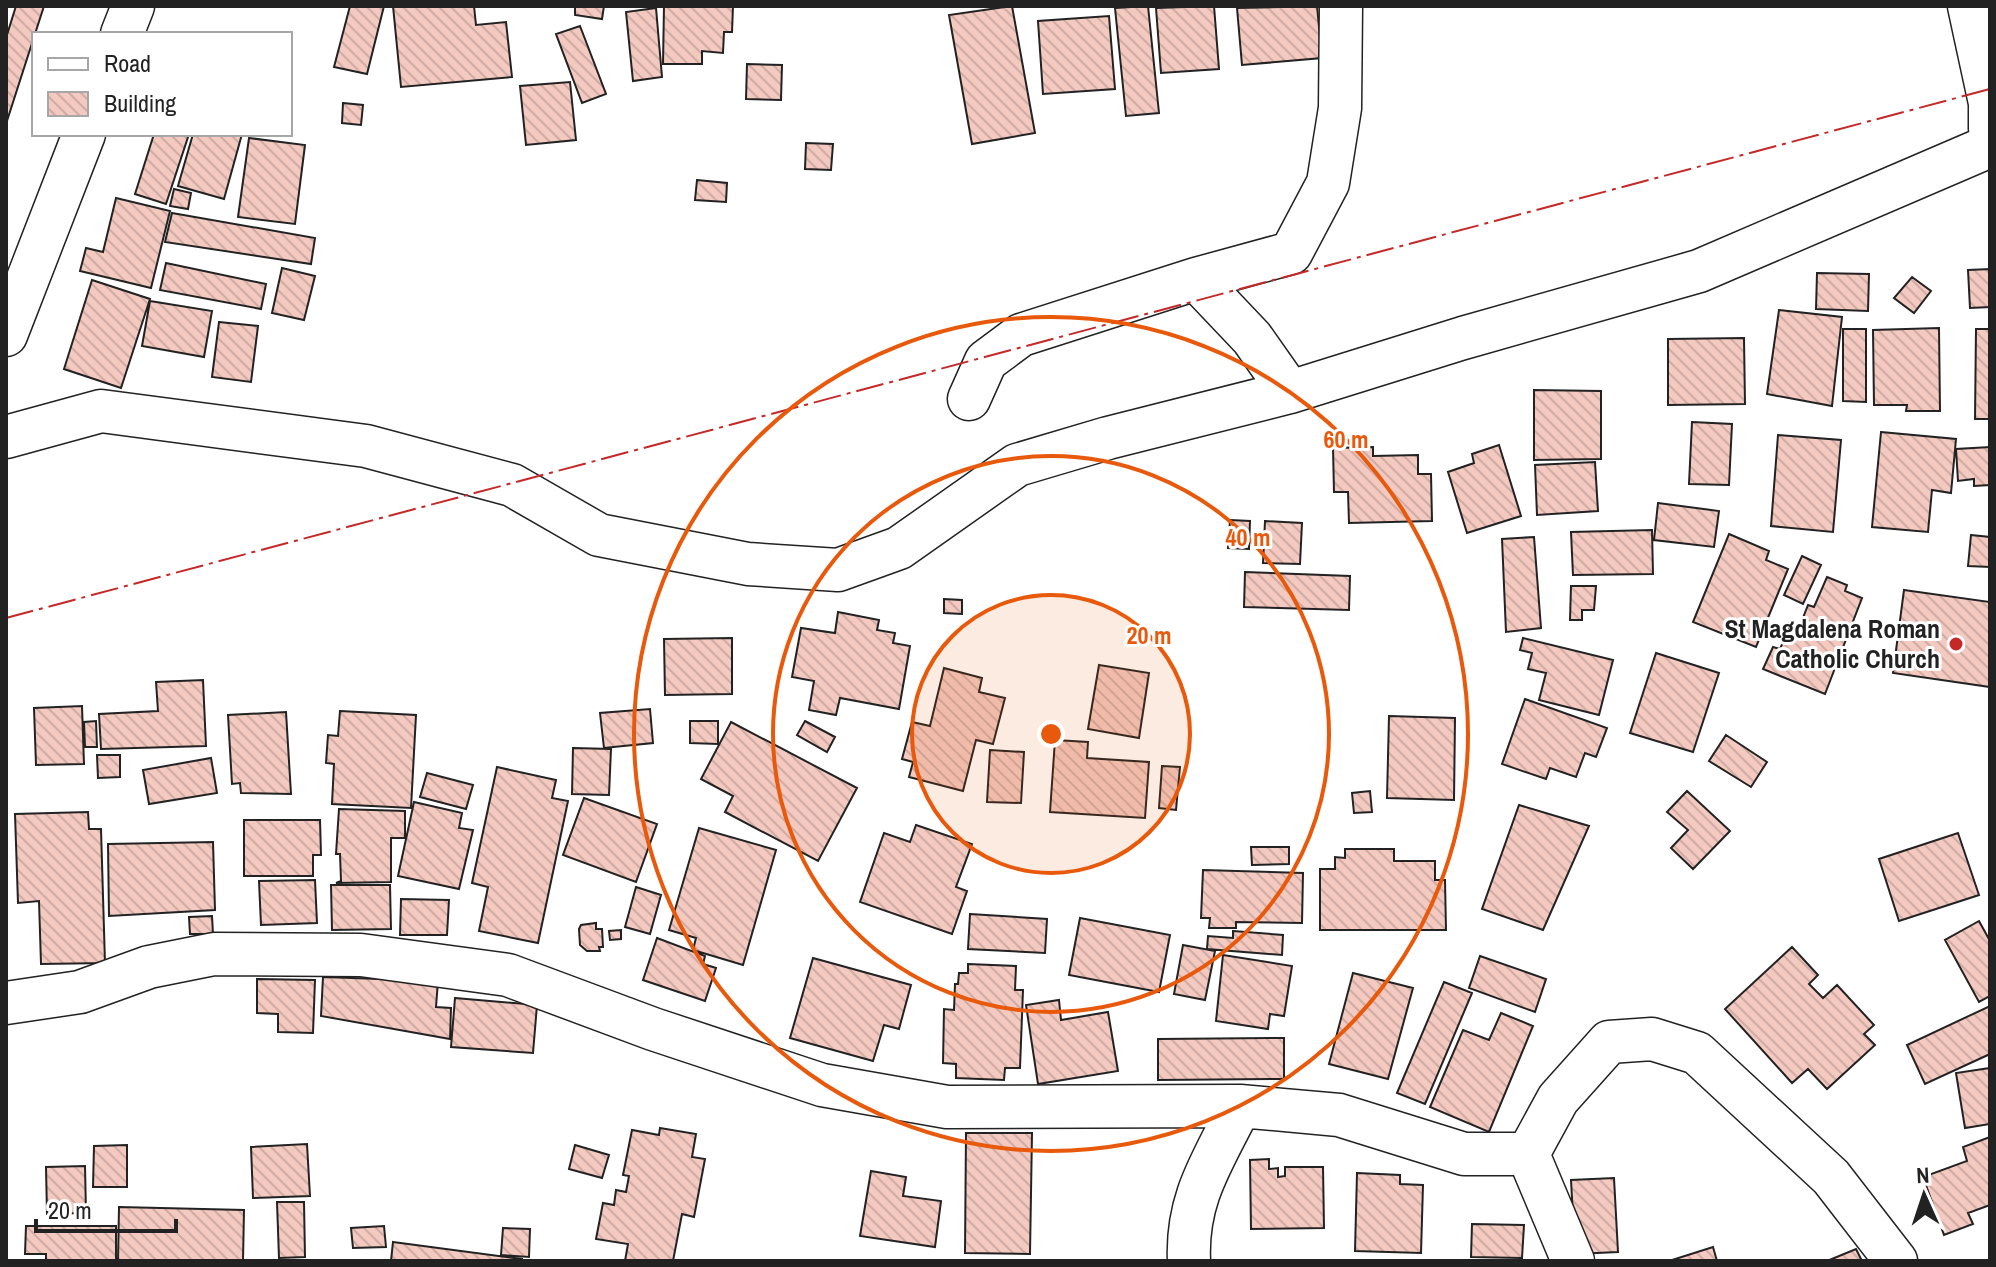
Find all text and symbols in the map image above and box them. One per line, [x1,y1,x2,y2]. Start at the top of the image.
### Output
legend [32,32,292,136]
text: Road [104,47,151,79]
text: Building [104,87,176,119]
text: 60 m [1324,423,1368,455]
text: 40 m [1226,521,1270,553]
place label: St Magdalena Roman Catholic Church [1724,611,1940,676]
text: 20 m [1127,619,1171,651]
marker: St Magdalena Roman Catholic Church [1947,635,1965,653]
centre of rings [1037,720,1065,748]
north arrow [1884,1155,1964,1235]
text: N [1916,1160,1930,1190]
scale bar [36,1183,176,1233]
text: 20 m [48,1194,92,1226]

